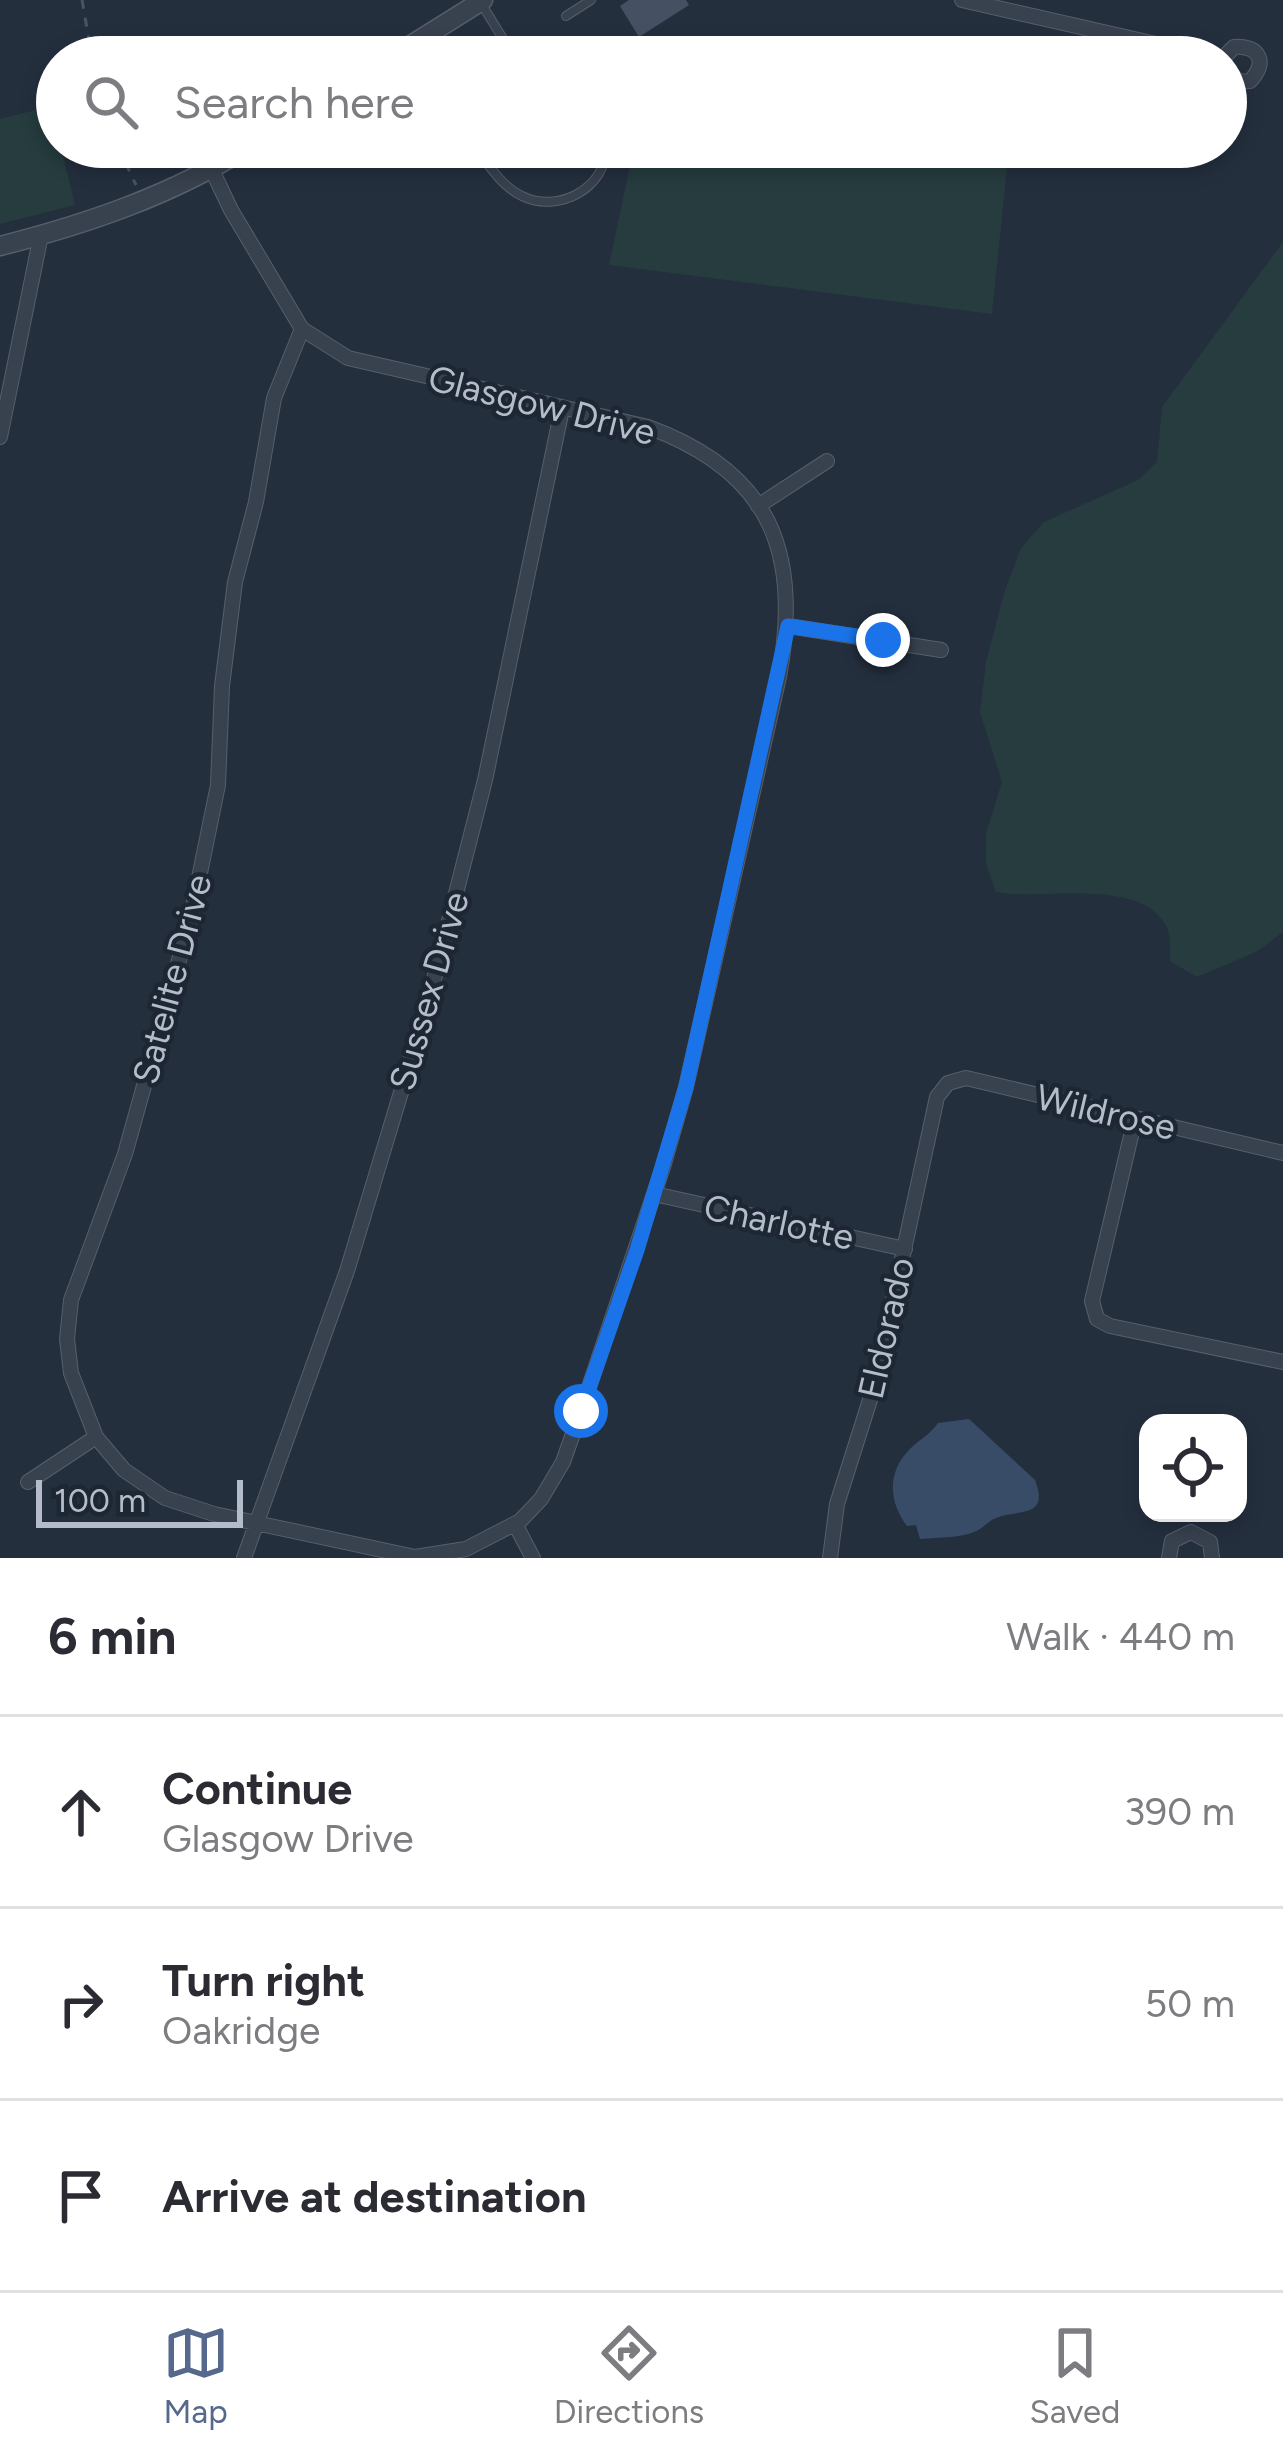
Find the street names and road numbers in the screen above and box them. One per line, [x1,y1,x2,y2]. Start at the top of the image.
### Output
street label: Glasgow Drive [424,356,660,454]
street label: Satelite Drive [123,869,221,1089]
street label: Sussex Drive [380,887,478,1095]
street label: Wildrose [1032,1075,1180,1149]
street label: Charlotte [700,1185,858,1259]
street label: Eldorado [849,1253,923,1403]

